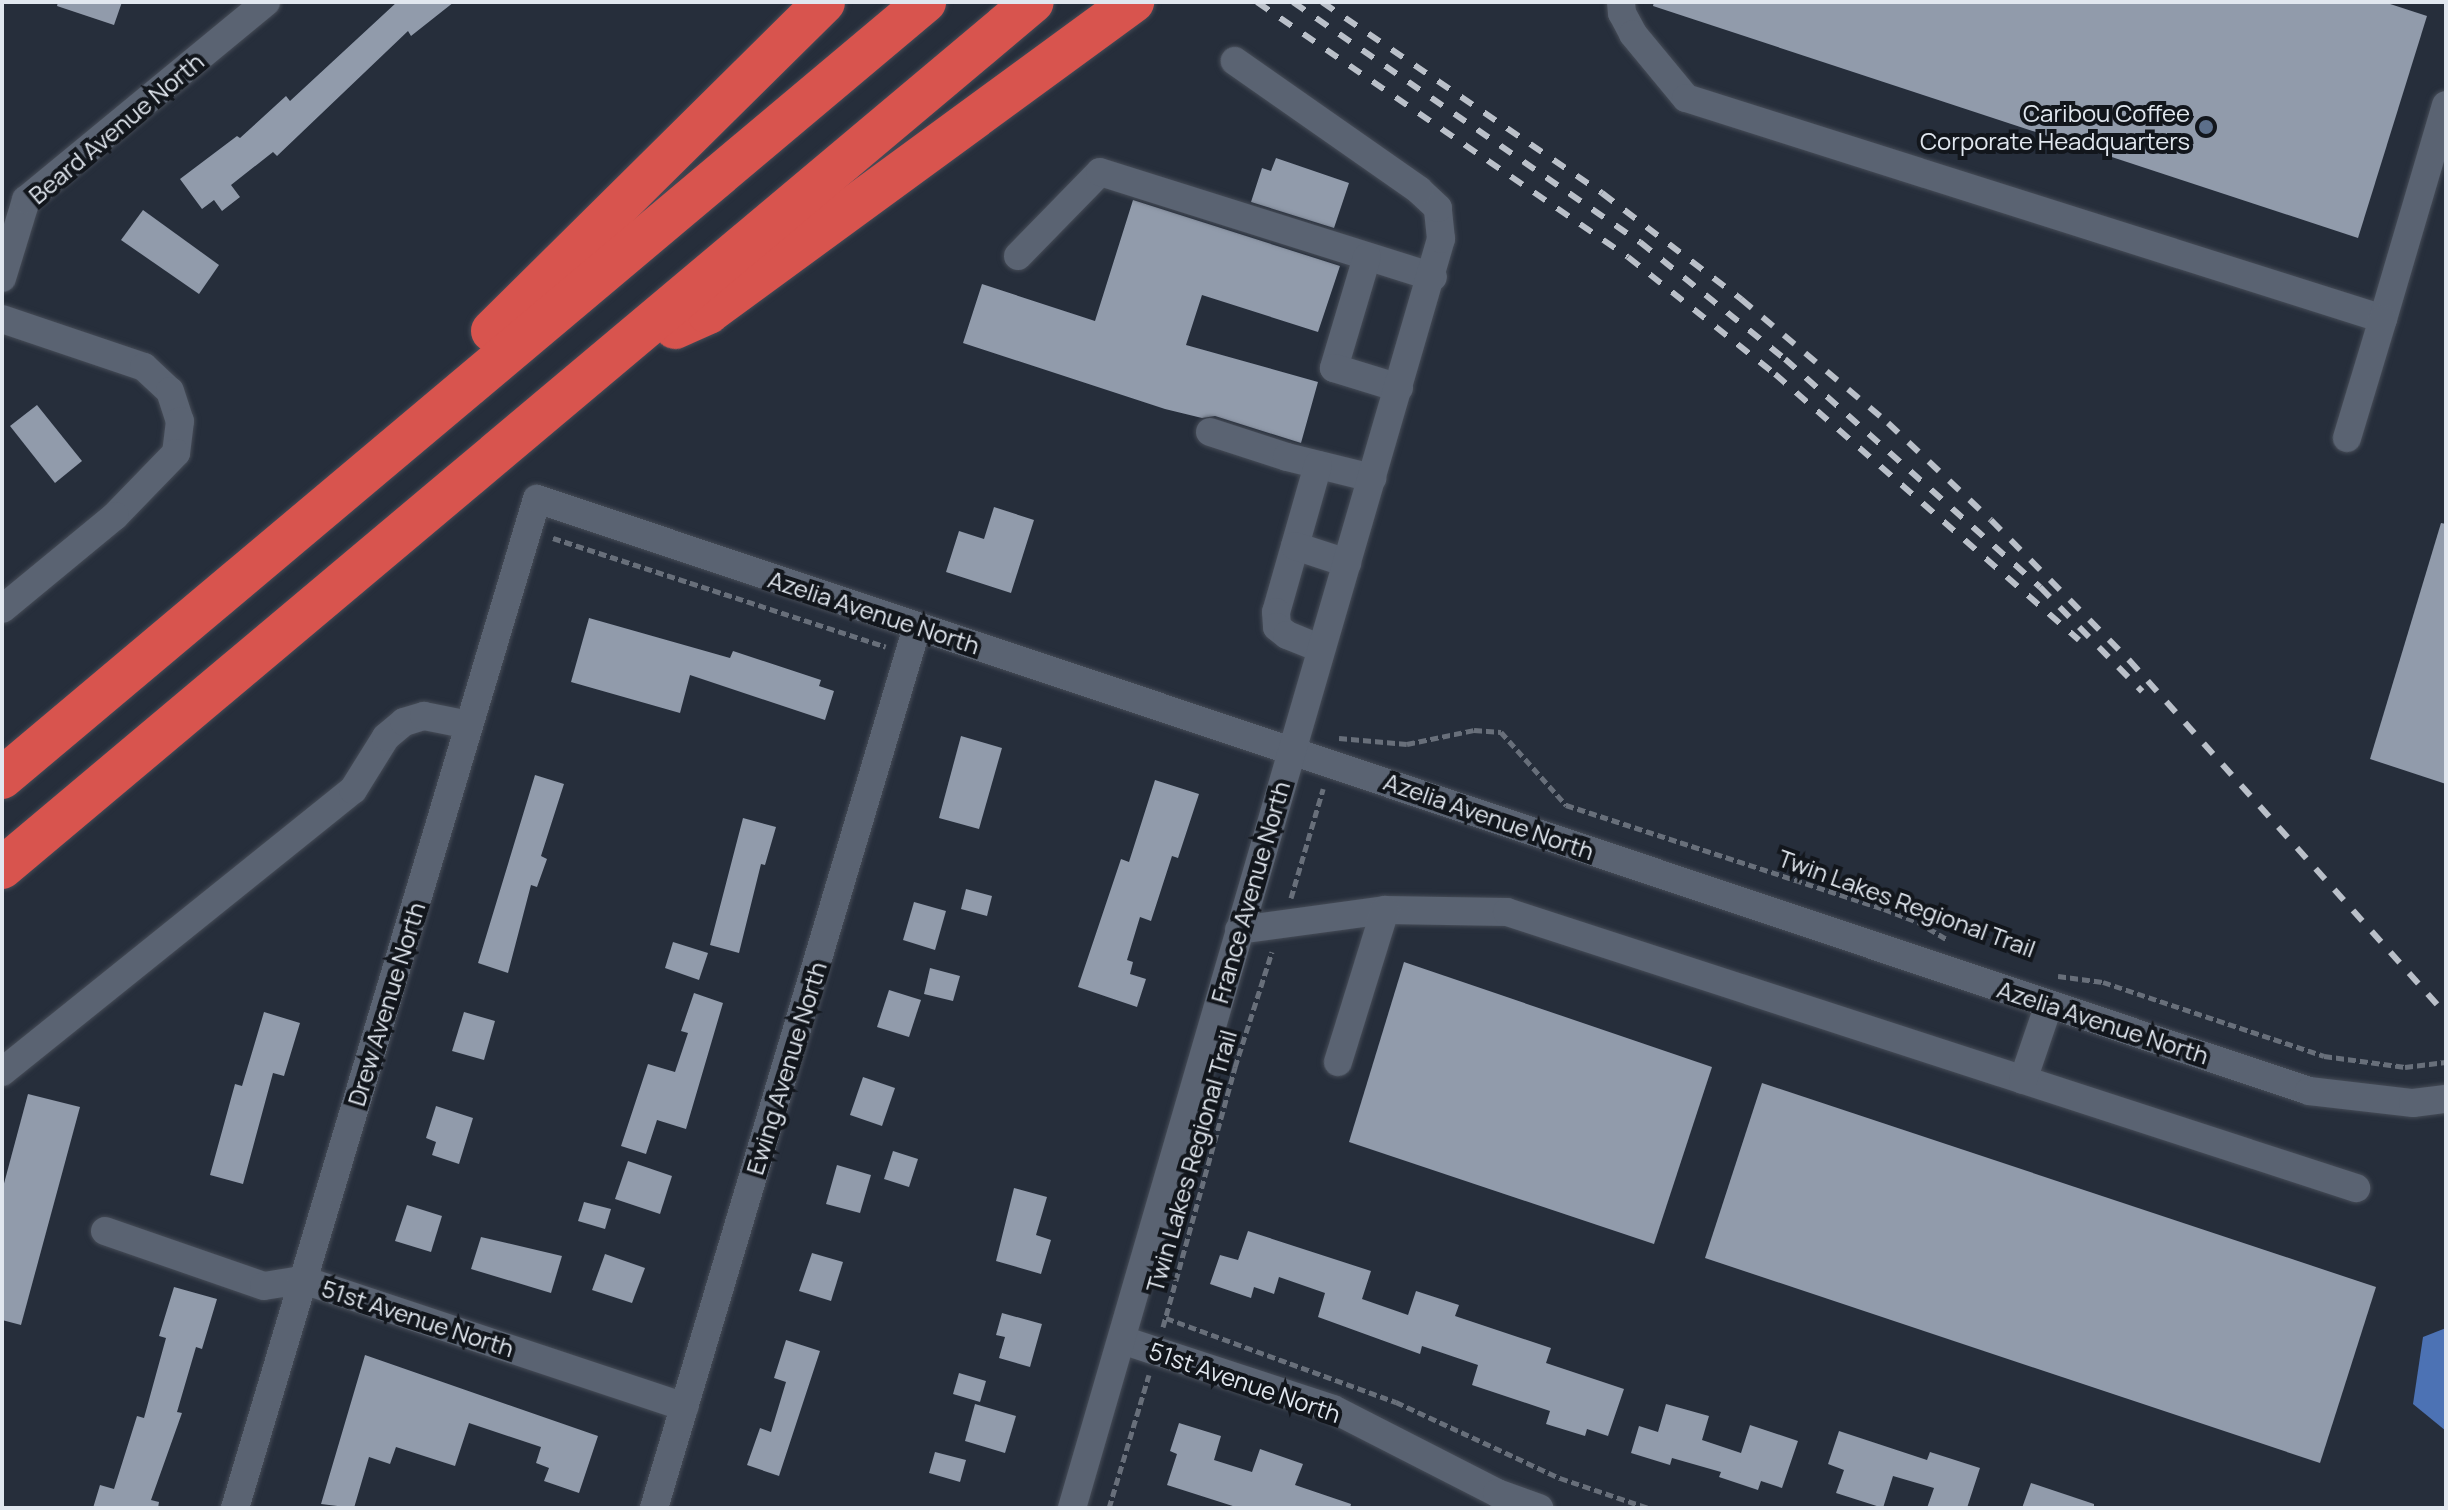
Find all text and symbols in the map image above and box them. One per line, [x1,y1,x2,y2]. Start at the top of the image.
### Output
street label: Beard Avenue North [23,46,209,210]
place label: Caribou Coffee Corporate Headquarters [1920,99,2190,155]
marker: Caribou Coffee Corporate Headquarters [2197,118,2215,136]
street label: Azelia Avenue North [765,564,983,660]
street label: Azelia Avenue North [1380,767,1598,865]
street label: France Avenue North [1205,778,1295,1006]
street label: Twin Lakes Regional Trail [1774,843,2040,963]
street label: Drew Avenue North [341,899,431,1109]
street label: Ewing Avenue North [740,958,832,1178]
street label: Azelia Avenue North [1994,974,2212,1070]
street label: Twin Lakes Regional Trail [1140,1026,1242,1296]
street label: 51st Avenue North [318,1273,518,1363]
street label: 51st Avenue North [1146,1336,1344,1428]

